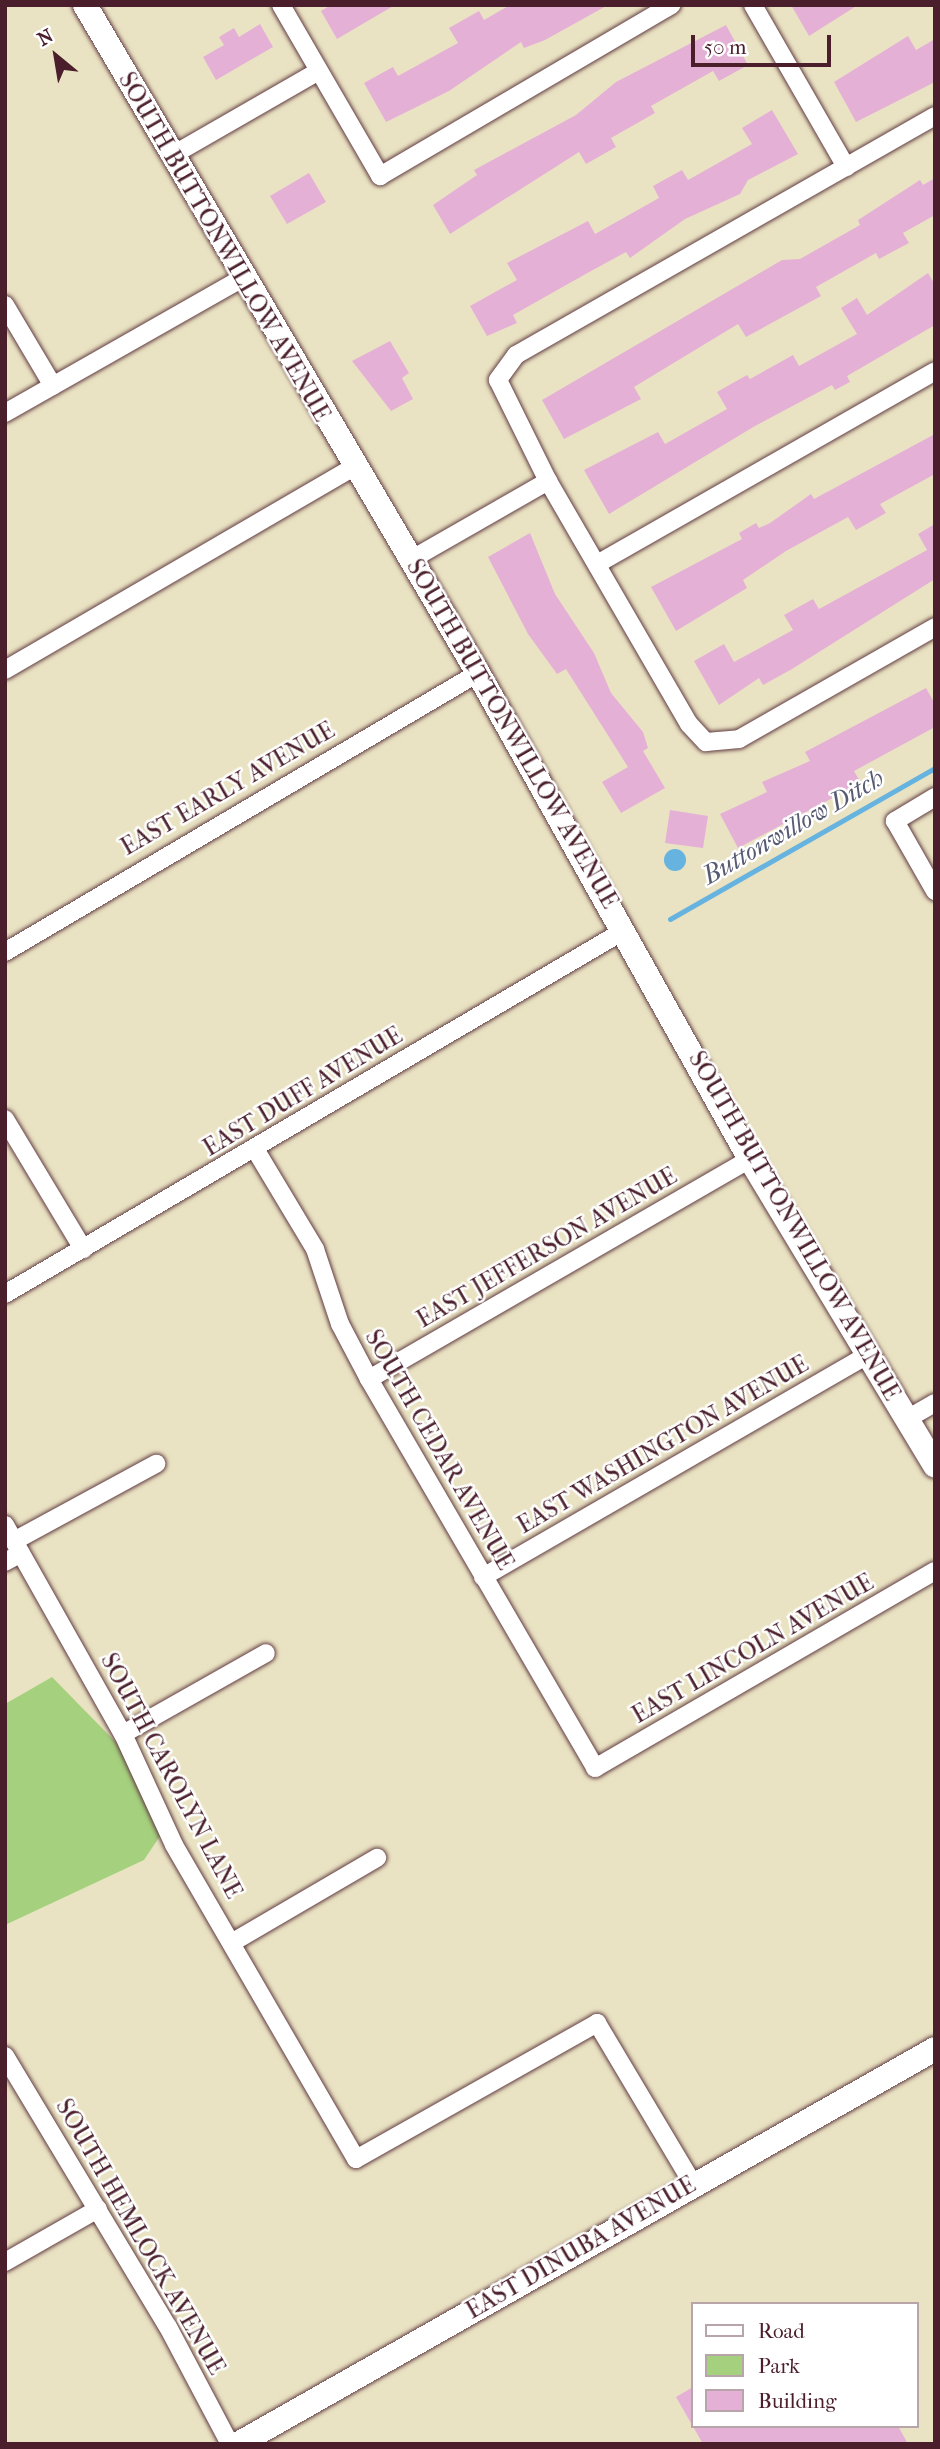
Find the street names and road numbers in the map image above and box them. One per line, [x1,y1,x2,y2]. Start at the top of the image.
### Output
street label: SOUTH BUTTONWILLOW AVENUE [112,67,336,427]
street label: SOUTH BUTTONWILLOW AVENUE [400,554,624,914]
street label: EAST EARLY AVENUE [116,716,340,862]
street label: EAST DUFF AVENUE [198,1021,408,1163]
street label: SOUTH BUTTONWILLOW AVENUE [682,1046,906,1406]
street label: EAST JEFFERSON AVENUE [412,1162,682,1334]
street label: SOUTH CEDAR AVENUE [358,1325,520,1575]
street label: EAST WASHINGTON AVENUE [512,1350,814,1540]
street label: EAST LINCOLN AVENUE [627,1568,879,1730]
street label: SOUTH CAROLYN LANE [94,1648,248,1904]
street label: SOUTH HEMLOCK AVENUE [49,2094,231,2380]
street label: EAST DINUBA AVENUE [461,2170,701,2326]

